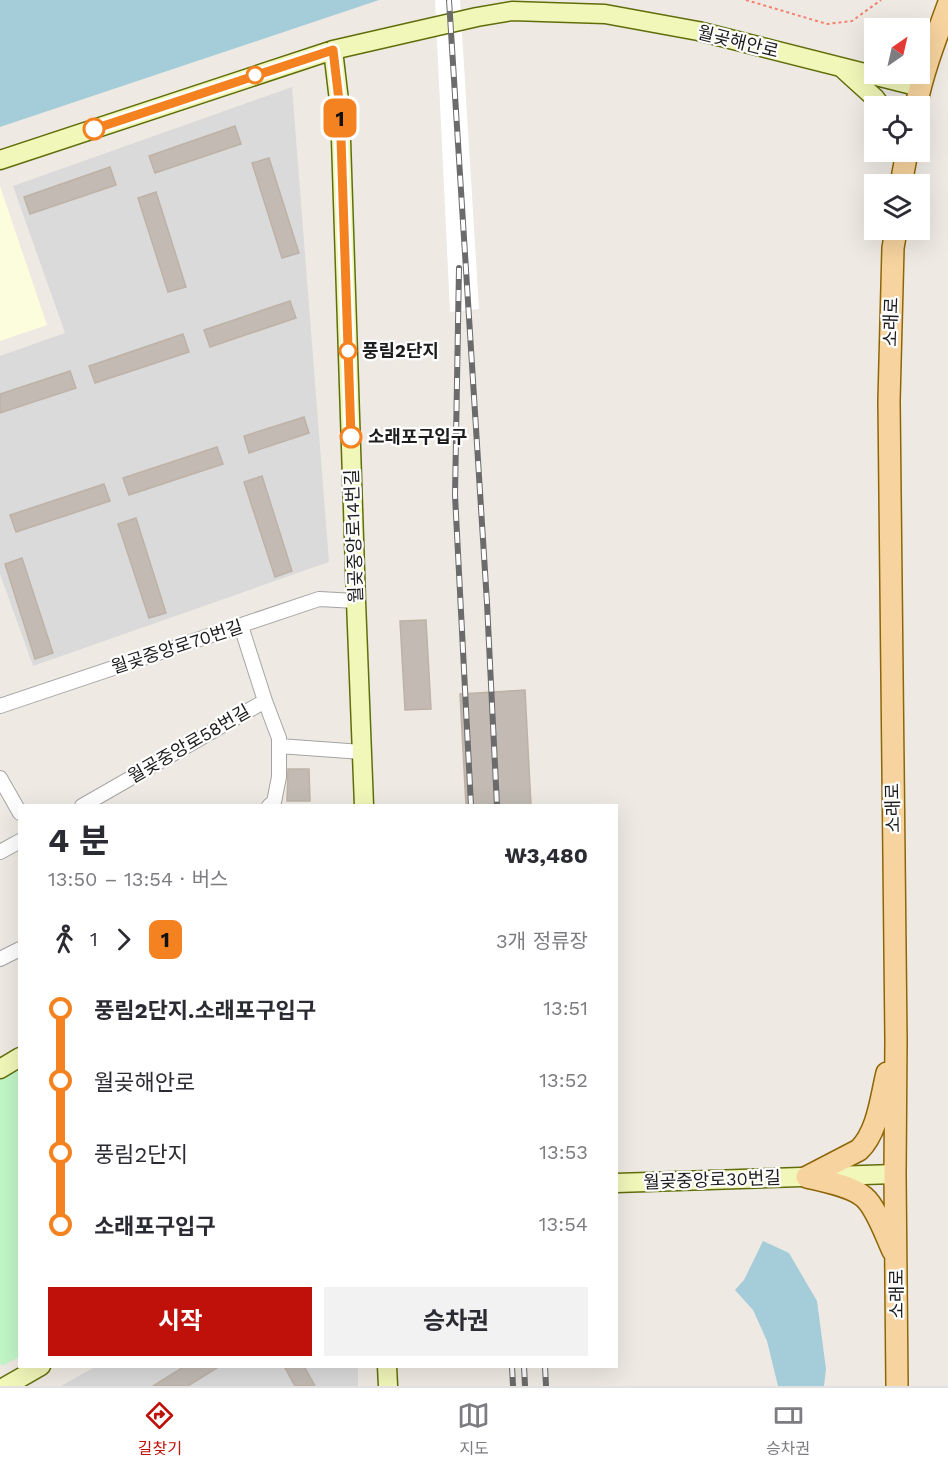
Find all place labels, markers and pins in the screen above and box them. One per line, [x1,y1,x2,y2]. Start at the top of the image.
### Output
unlabelled marker [246,66,264,84]
unlabelled marker [83,118,105,140]
place label: 풍림2단지 [362,340,439,361]
marker: 풍림2단지 [339,342,357,360]
marker: 소래포구입구 [340,426,362,448]
place label: 소래포구입구 [368,426,467,447]

